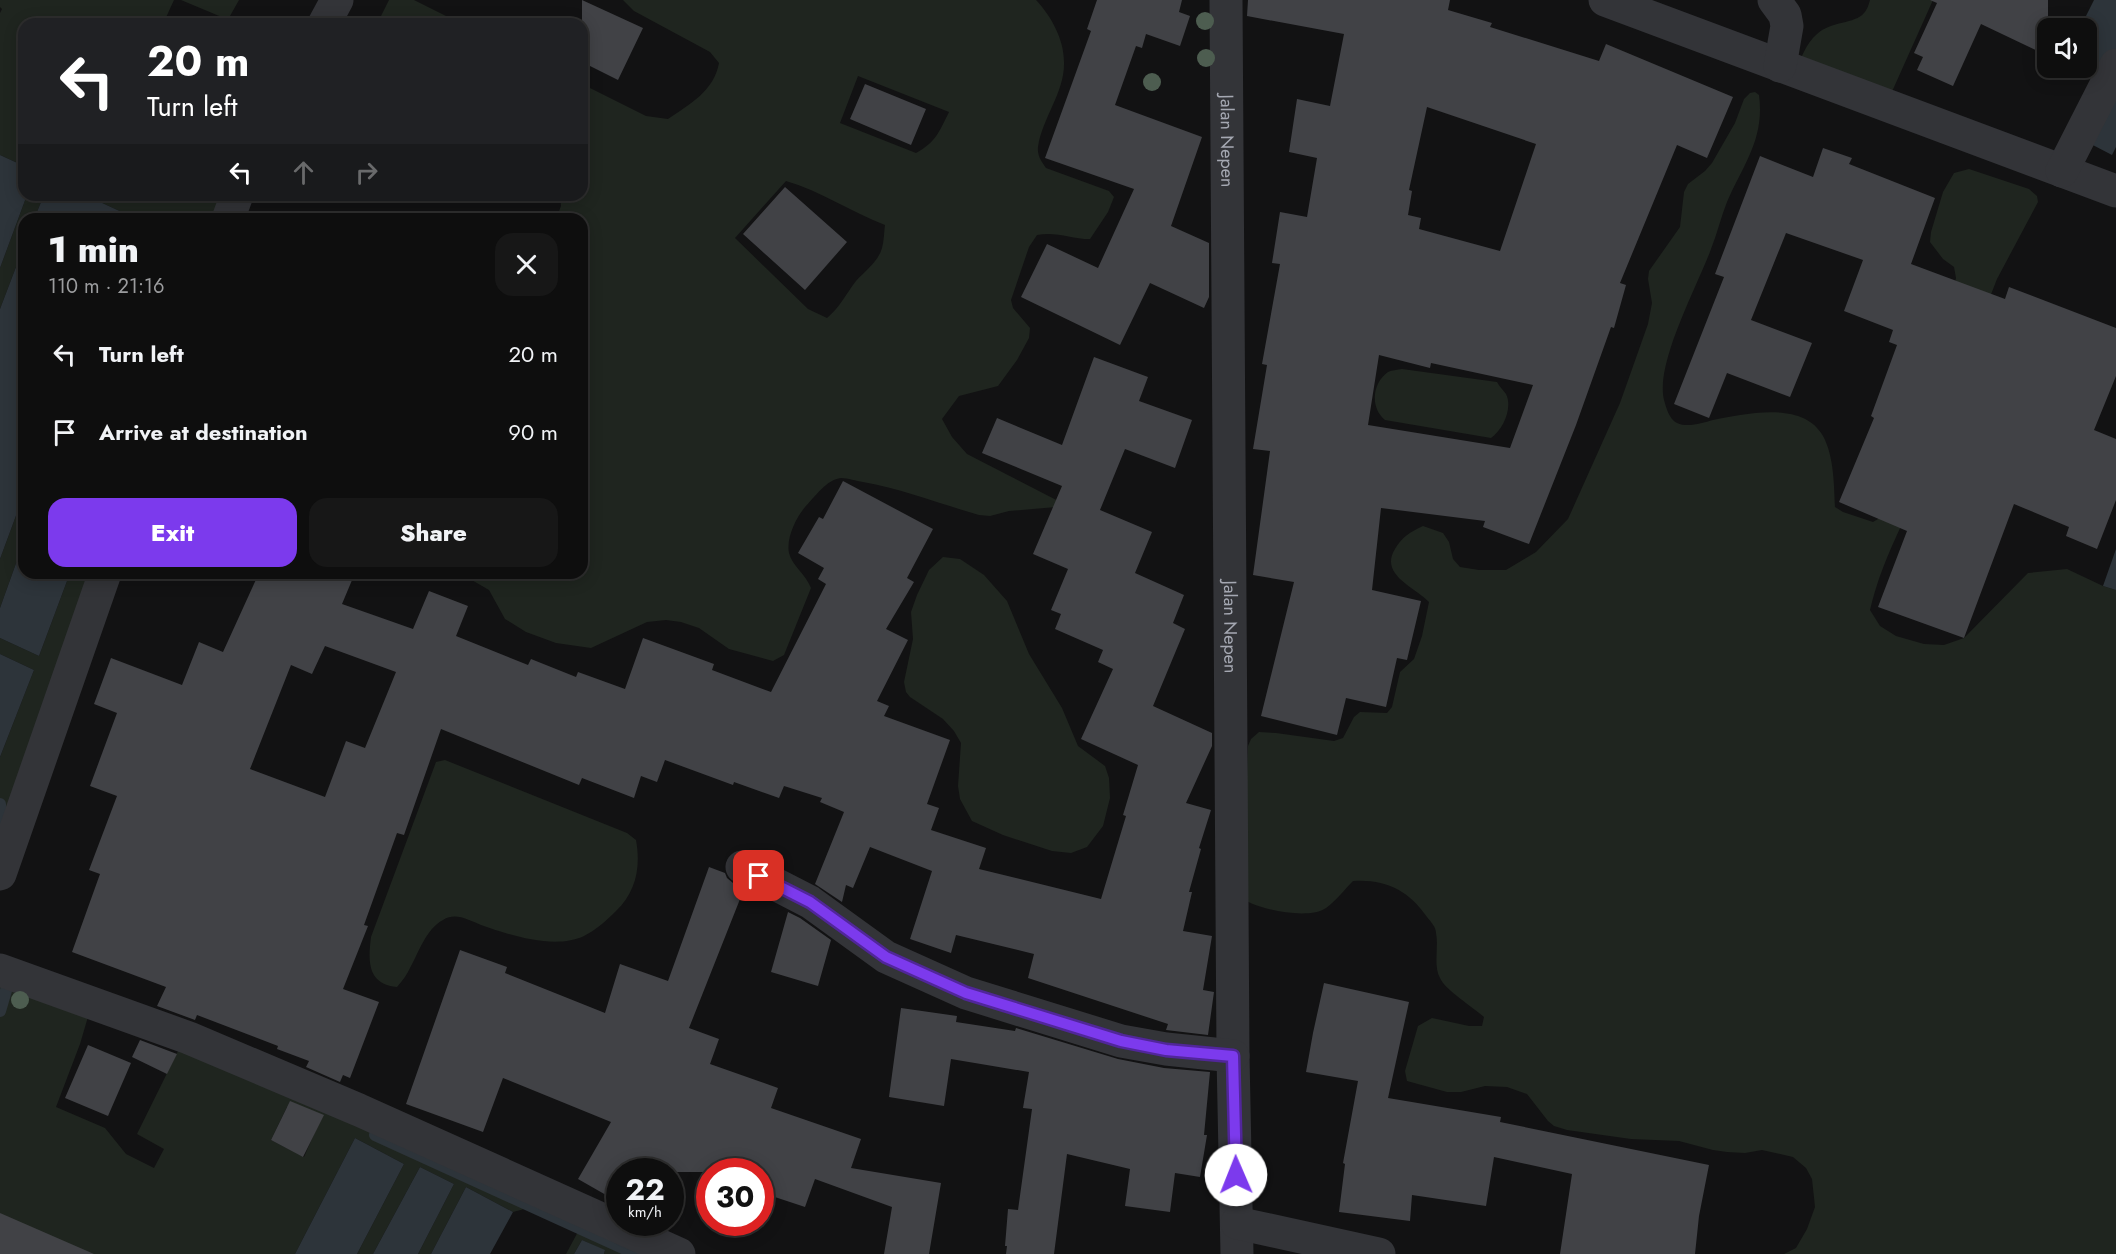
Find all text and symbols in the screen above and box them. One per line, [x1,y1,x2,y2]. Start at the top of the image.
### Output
map controls [2037,18,2097,78]
button: sound [2037,18,2097,78]
text: 20 m [147,31,249,92]
icon: left [48,42,126,120]
text: Turn left [147,87,237,126]
street label: Jalan Nepen [1214,92,1240,188]
icon: left [224,156,257,189]
icon: ahead [287,156,320,189]
icon: right [350,156,383,189]
text: 1 min [48,223,139,275]
button: close [495,233,558,296]
text: 110 m · 21:16 [48,272,165,301]
icon: left [48,338,81,371]
text: Turn left [99,338,184,370]
text: 20 m [509,338,558,370]
icon: arrive [48,416,81,449]
text: Arrive at destination [99,416,308,448]
text: 90 m [508,416,558,448]
button: Exit [48,498,297,567]
button: Share [309,498,558,567]
street label: Jalan Nepen [1217,578,1243,674]
pin [733,850,784,901]
icon: arrive [742,859,775,892]
position arrow [1204,1143,1268,1207]
speed limit sign: 30 [696,1158,774,1236]
text: 22 [625,1168,665,1211]
text: km/h [628,1201,662,1223]

